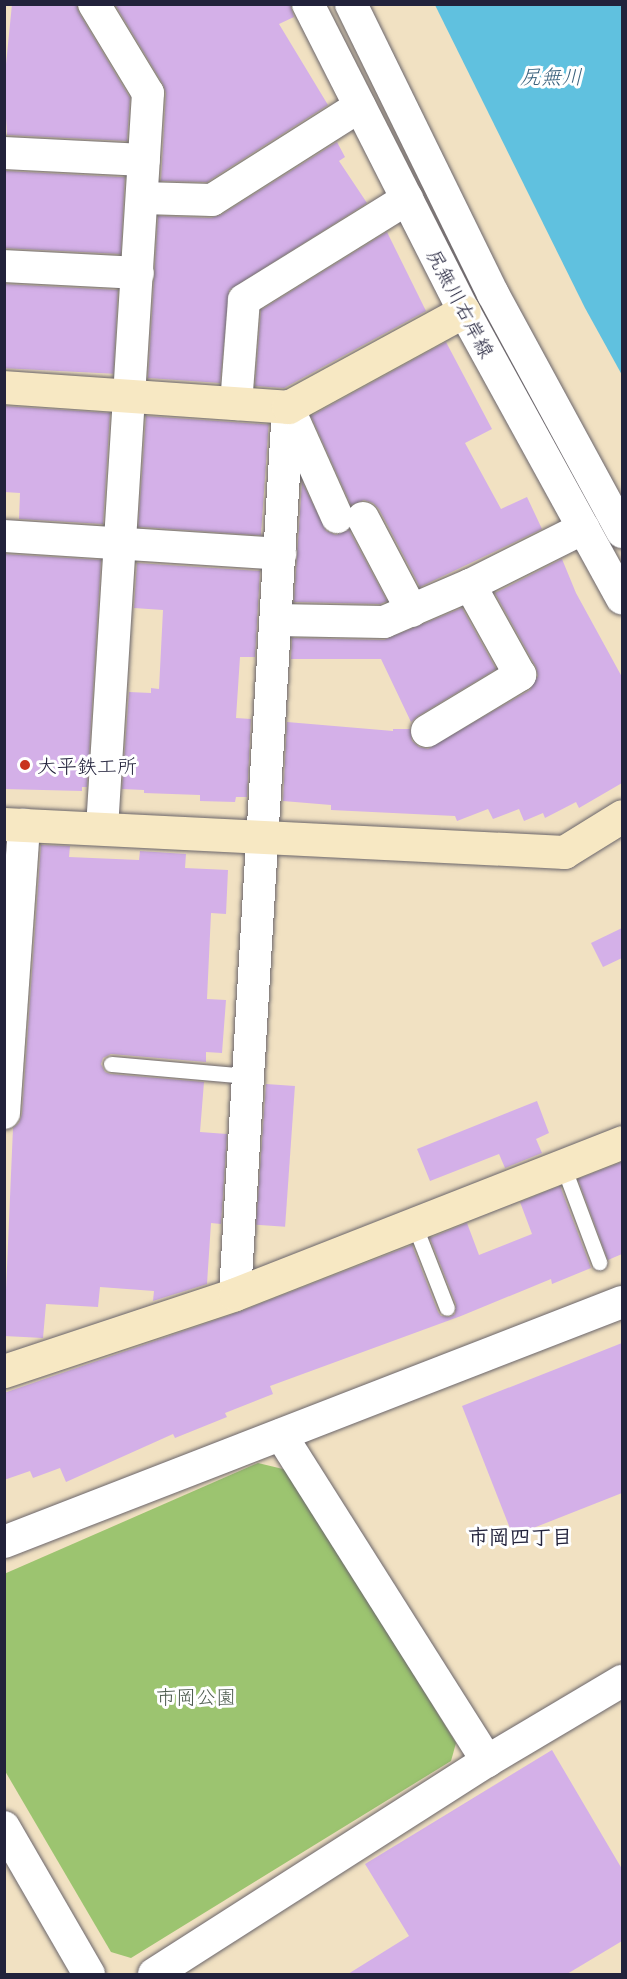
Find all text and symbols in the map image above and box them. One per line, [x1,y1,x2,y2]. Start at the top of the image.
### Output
water label: 尻無川 [520,63,582,89]
street label: 尻無川右岸線 [422,244,500,362]
place label: 大平鉄工所 [37,753,137,777]
marker: 大平鉄工所 [18,758,32,772]
district label: 市岡四丁目 [468,1523,572,1549]
park label: 市岡公園 [156,1684,236,1708]

